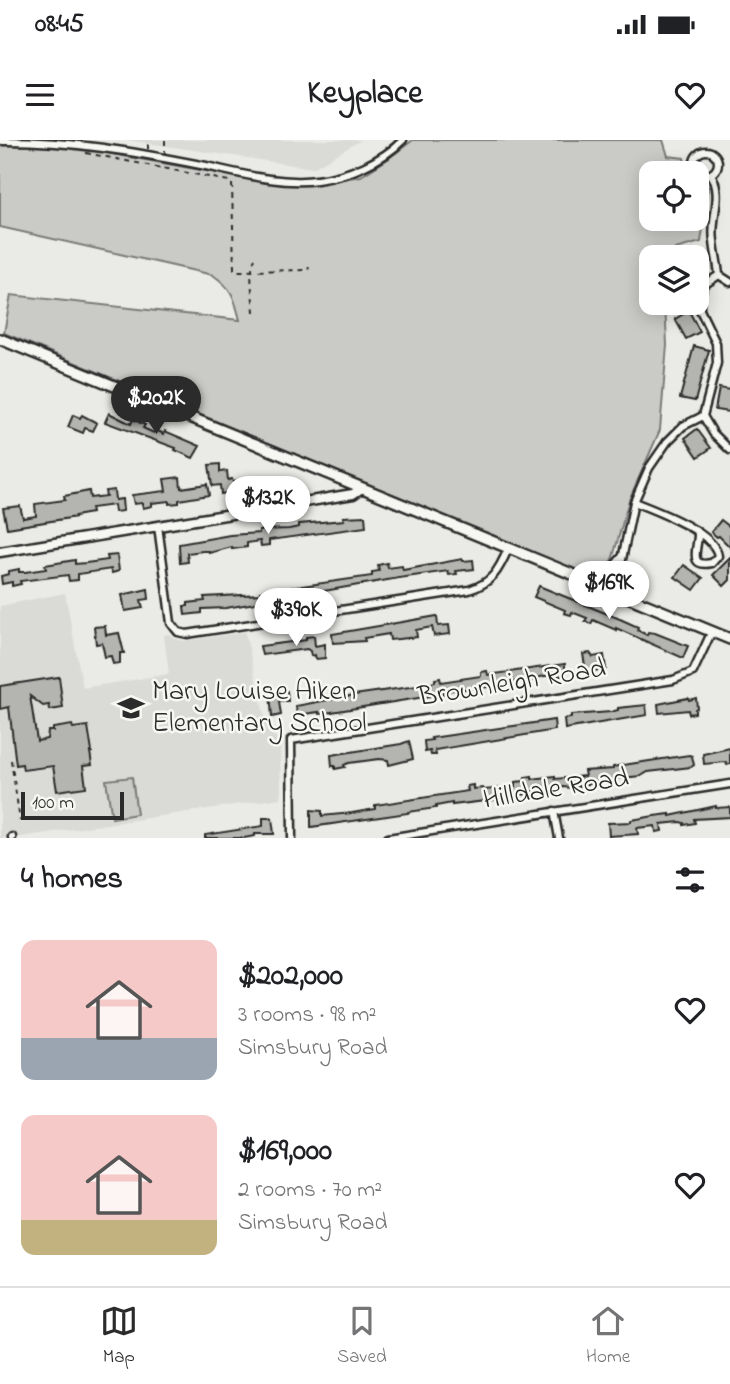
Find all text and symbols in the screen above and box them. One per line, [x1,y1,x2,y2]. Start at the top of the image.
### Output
text: 08:45 [35,6,84,44]
text: Keyplace [307,71,423,118]
icon: menu [21,76,59,114]
icon: heart [671,76,709,114]
map controls [639,161,709,315]
button: locate [639,161,709,231]
button: layers [639,245,709,315]
pin: $202K [107,376,205,436]
text: $202K [127,382,185,415]
pin: $132K [219,476,317,536]
text: $132K [241,482,295,515]
pin: $169K [560,561,658,621]
text: $169K [584,567,634,600]
pin: $390K [247,588,345,648]
text: $390K [270,594,322,627]
street label: Brownleigh Road [414,649,609,719]
place label: Mary Louise Aiken Elementary School [152,672,367,745]
school or university icon: Mary Louise Aiken Elementary School [116,693,146,723]
street label: Hilldale Road [480,758,632,822]
scale bar [21,789,124,821]
text: 100 m [32,790,74,817]
text: 4 homes [21,858,123,902]
icon: filters [671,861,709,899]
text: $202,000 [238,955,343,999]
icon: home [77,968,161,1052]
icon: heart [671,991,709,1029]
text: 3 rooms · 98 m² [238,999,376,1032]
text: Simsbury Road [238,1032,387,1065]
text: $169,000 [238,1130,332,1174]
icon: home [77,1143,161,1227]
icon: heart [671,1166,709,1204]
text: 2 rooms · 70 m² [238,1174,382,1207]
text: Simsbury Road [238,1207,387,1240]
tab: Map [100,1302,138,1371]
tab: Saved [337,1302,387,1371]
tab: Home [586,1302,630,1371]

